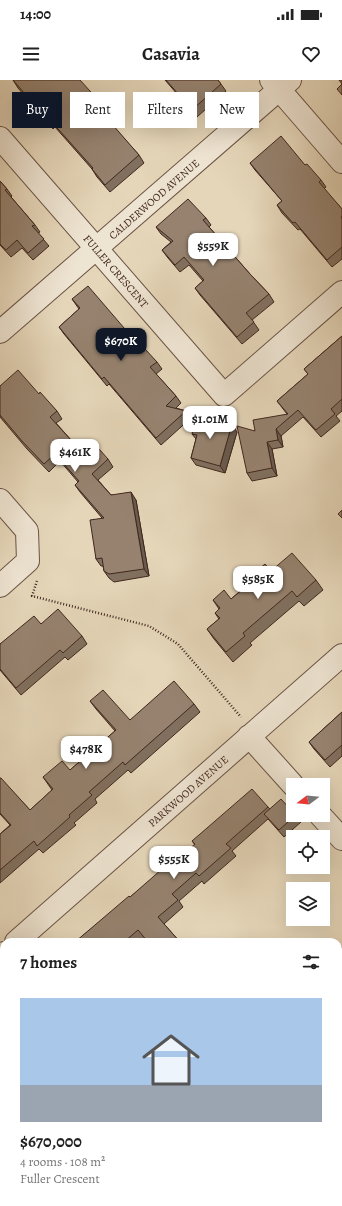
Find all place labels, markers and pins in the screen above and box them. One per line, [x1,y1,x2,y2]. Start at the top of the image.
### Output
pin: $559K [185,233,241,267]
pin: $670K [93,328,149,362]
pin: $1.01M [177,406,243,440]
pin: $461K [47,439,103,473]
pin: $585K [230,566,286,600]
pin: $478K [58,736,114,770]
pin: $555K [146,846,202,880]

